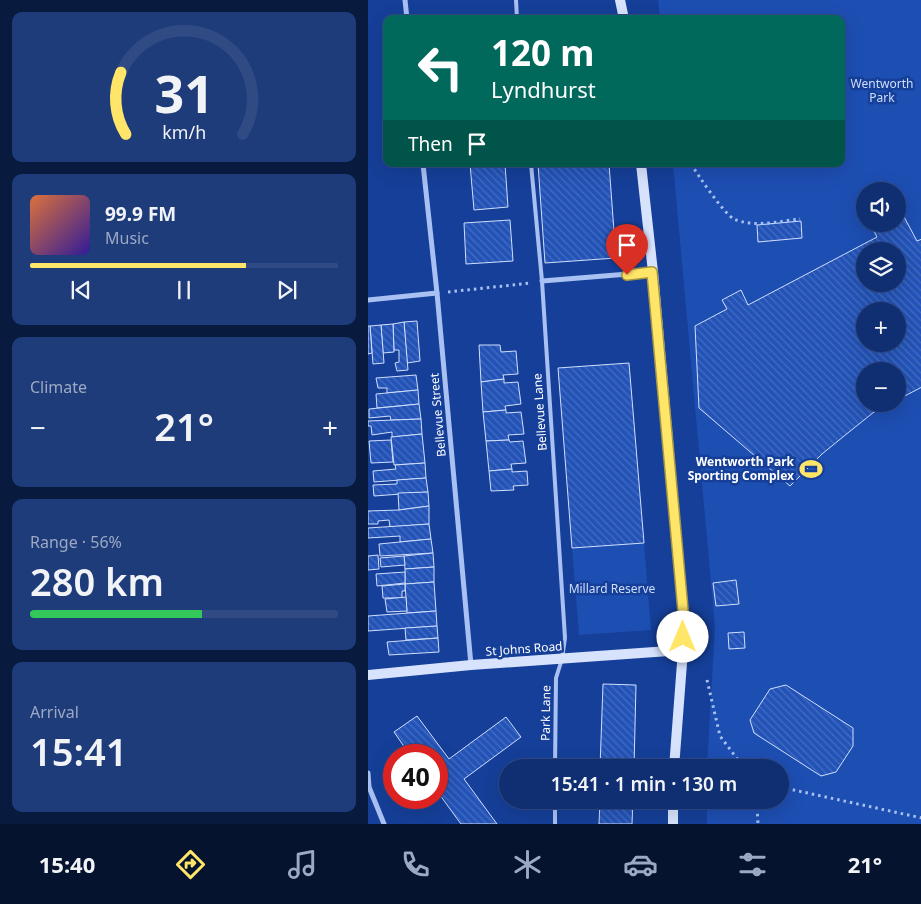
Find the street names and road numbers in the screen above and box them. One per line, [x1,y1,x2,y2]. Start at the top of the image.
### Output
street label: Bellevue Street [425,372,450,458]
street label: Bellevue Lane [528,372,551,451]
street label: St Johns Road [485,637,563,660]
street label: Park Lane [537,685,554,741]

